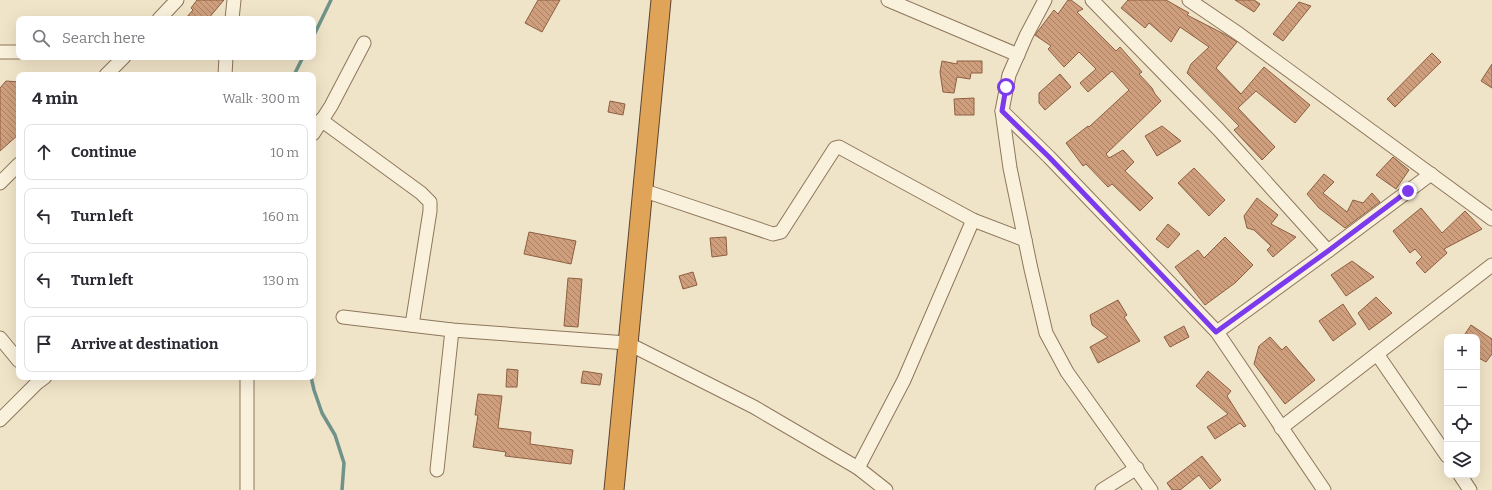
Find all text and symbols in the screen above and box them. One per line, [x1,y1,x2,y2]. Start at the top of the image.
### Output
search box [16,16,316,60]
icon: search [30,27,52,49]
text: Search here [62,29,145,47]
route start [997,78,1015,96]
text: 4 min [32,88,78,109]
text: Walk · 300 m [223,91,300,106]
icon: ahead [33,141,55,163]
text: Continue [71,143,137,161]
text: 10 m [270,145,299,160]
route end [1399,182,1417,200]
icon: left [33,205,55,227]
text: Turn left [71,207,133,225]
text: 160 m [263,209,299,224]
icon: left [33,269,55,291]
text: Turn left [71,271,133,289]
text: 130 m [263,273,299,288]
icon: arrive [33,333,55,355]
map controls [1444,334,1480,478]
button: + [1444,334,1480,370]
text: Arrive at destination [71,335,218,353]
button: − [1444,370,1480,406]
button: locate [1444,406,1480,442]
button: layers [1444,442,1480,478]

